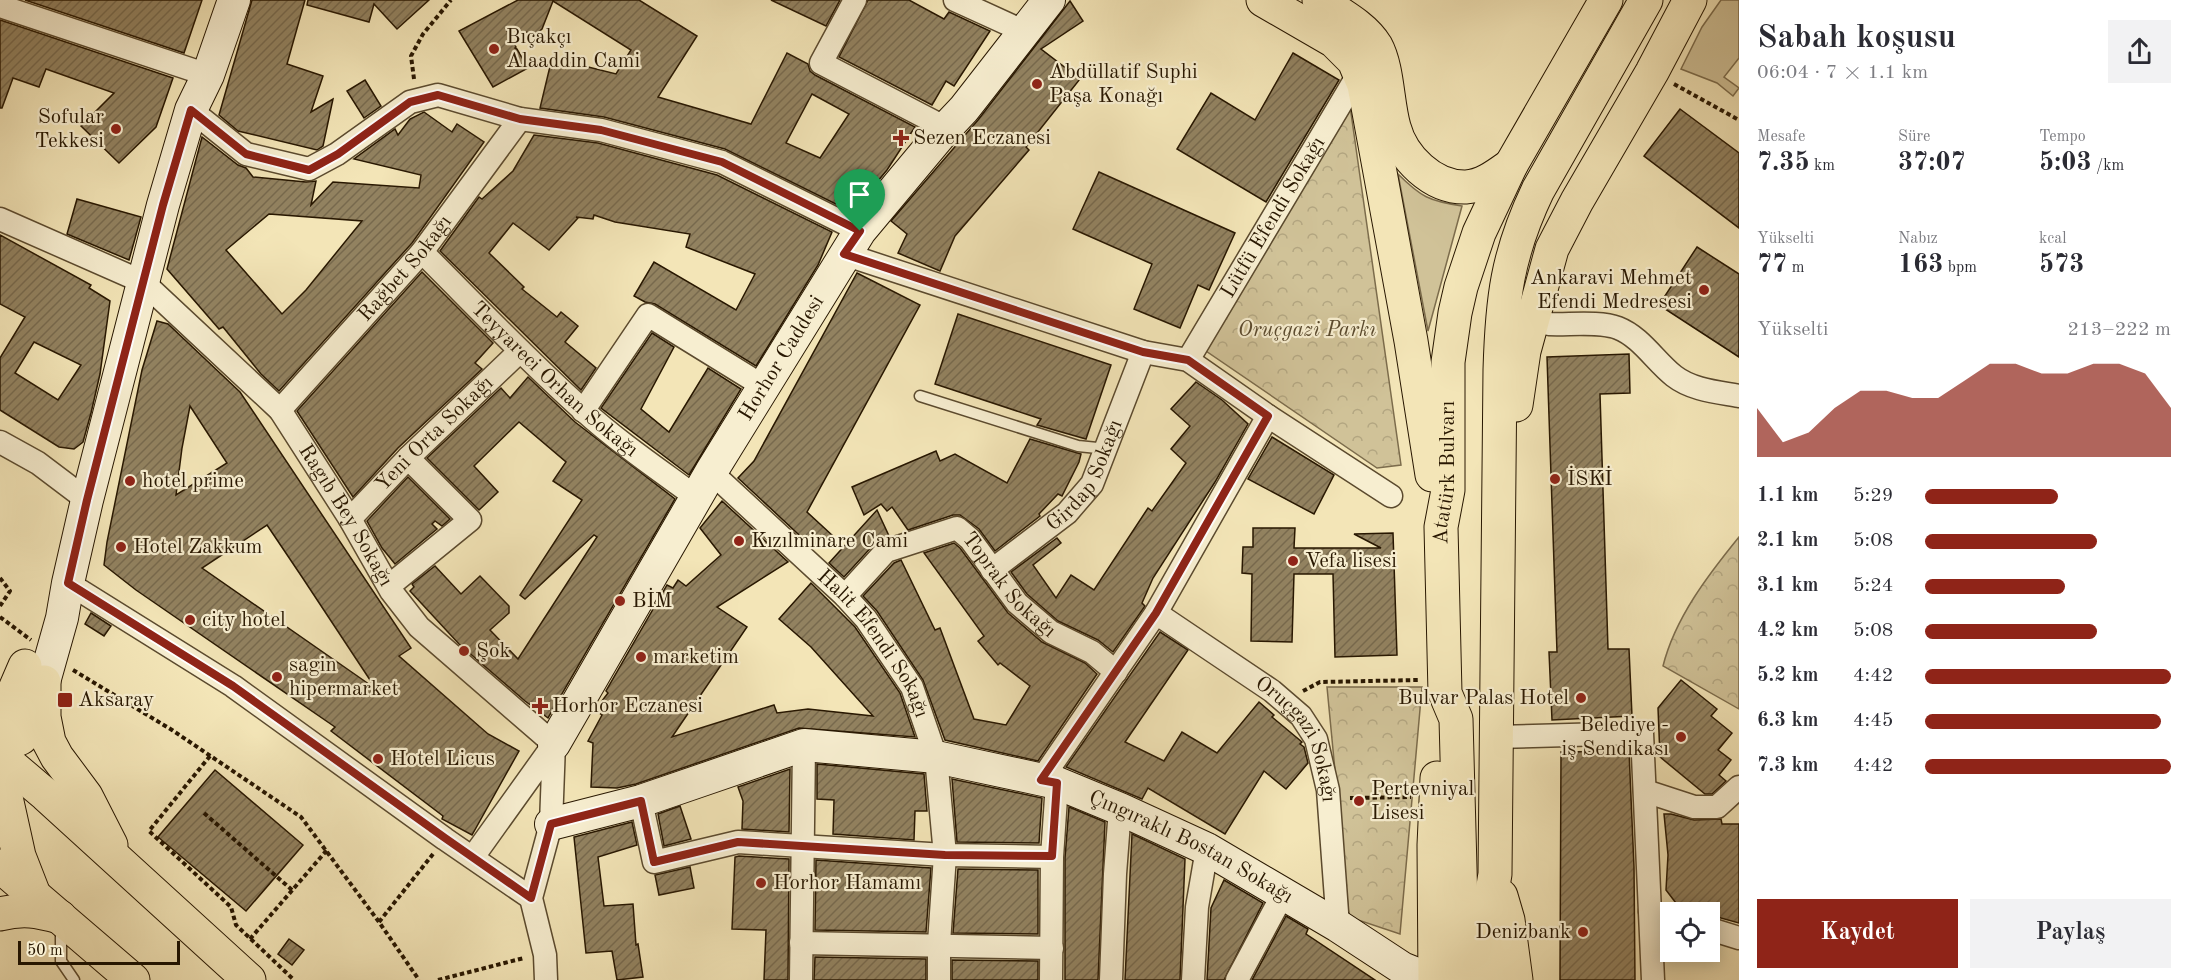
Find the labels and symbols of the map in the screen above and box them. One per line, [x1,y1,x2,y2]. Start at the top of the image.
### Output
place label: Bıçakçı Alaaddin Cami [506,27,640,72]
marker: Bıçakçı Alaaddin Cami [487,42,501,56]
place label: Abdüllatif Suphi Paşa Konağı [1049,62,1198,107]
marker: Abdüllatif Suphi Paşa Konağı [1030,77,1044,91]
place label: Sofular Tekkesi [34,107,104,152]
marker: Sofular Tekkesi [109,122,123,136]
place label: Sezen Eczanesi [913,128,1051,149]
marker: Sezen Eczanesi [894,131,908,145]
street label: Lütfü Efendi Sokağı [1217,133,1329,302]
pin [834,169,885,231]
street label: Rağbet Sokağı [354,211,456,326]
place label: Ankaravi Mehmet Efendi Medresesi [1530,268,1692,313]
marker: Ankaravi Mehmet Efendi Medresesi [1697,283,1711,297]
street label: Horhor Caddesi [735,292,828,424]
street label: Teyyareci Orhan Sokağı [467,298,642,461]
park label: Oruçgazi Parkı [1238,320,1376,341]
street label: Yeni Orta Sokağı [372,372,497,495]
street label: Atatürk Bulvarı [1430,401,1459,545]
street label: Girdap Sokağı [1042,417,1126,535]
street label: Ragıb Bey Sokağı [295,441,397,590]
place label: İSKİ [1567,465,1612,490]
place label: hotel prime [142,471,244,492]
marker: İSKİ [1548,472,1562,486]
marker: hotel prime [123,474,137,488]
street label: Toprak Sokağı [958,528,1060,642]
place label: Kızılminare Cami [751,531,908,552]
marker: Kızılminare Cami [732,534,746,548]
place label: Hotel Zakkum [133,537,262,558]
marker: Hotel Zakkum [114,540,128,554]
place label: Vefa lisesi [1305,551,1397,572]
marker: Vefa lisesi [1286,554,1300,568]
street label: Halit Efendi Sokağı [813,565,932,720]
place label: BİM [632,587,672,612]
marker: BİM [613,594,627,608]
place label: city hotel [202,610,286,631]
marker: city hotel [183,613,197,627]
place label: Şok [476,641,510,662]
marker: Şok [457,644,471,658]
place label: marketim [653,647,739,668]
marker: marketim [634,650,648,664]
place label: sagin hipermarket [289,655,399,700]
marker: sagin hipermarket [270,670,284,684]
street label: Oruçgazi Sokağı [1251,672,1339,803]
place label: Bulvar Palas Hotel [1398,688,1569,709]
place label: Aksaray [78,690,154,711]
marker: Aksaray [56,691,74,709]
marker: Bulvar Palas Hotel [1574,691,1588,705]
place label: Horhor Eczanesi [552,696,703,717]
marker: Horhor Eczanesi [533,699,547,713]
place label: Belediye - iş Sendikası [1562,715,1669,760]
marker: Belediye - iş Sendikası [1674,730,1688,744]
place label: Hotel Licus [390,749,495,770]
marker: Hotel Licus [371,752,385,766]
place label: Pertevniyal Lisesi [1371,779,1474,824]
street label: Çıngıraklı Bostan Sokağı [1086,787,1296,907]
marker: Pertevniyal Lisesi [1352,794,1366,808]
place label: Horhor Hamamı [773,873,921,894]
marker: Horhor Hamamı [754,876,768,890]
place label: Denizbank [1475,922,1571,943]
marker: Denizbank [1576,925,1590,939]
scale bar [18,938,180,966]

